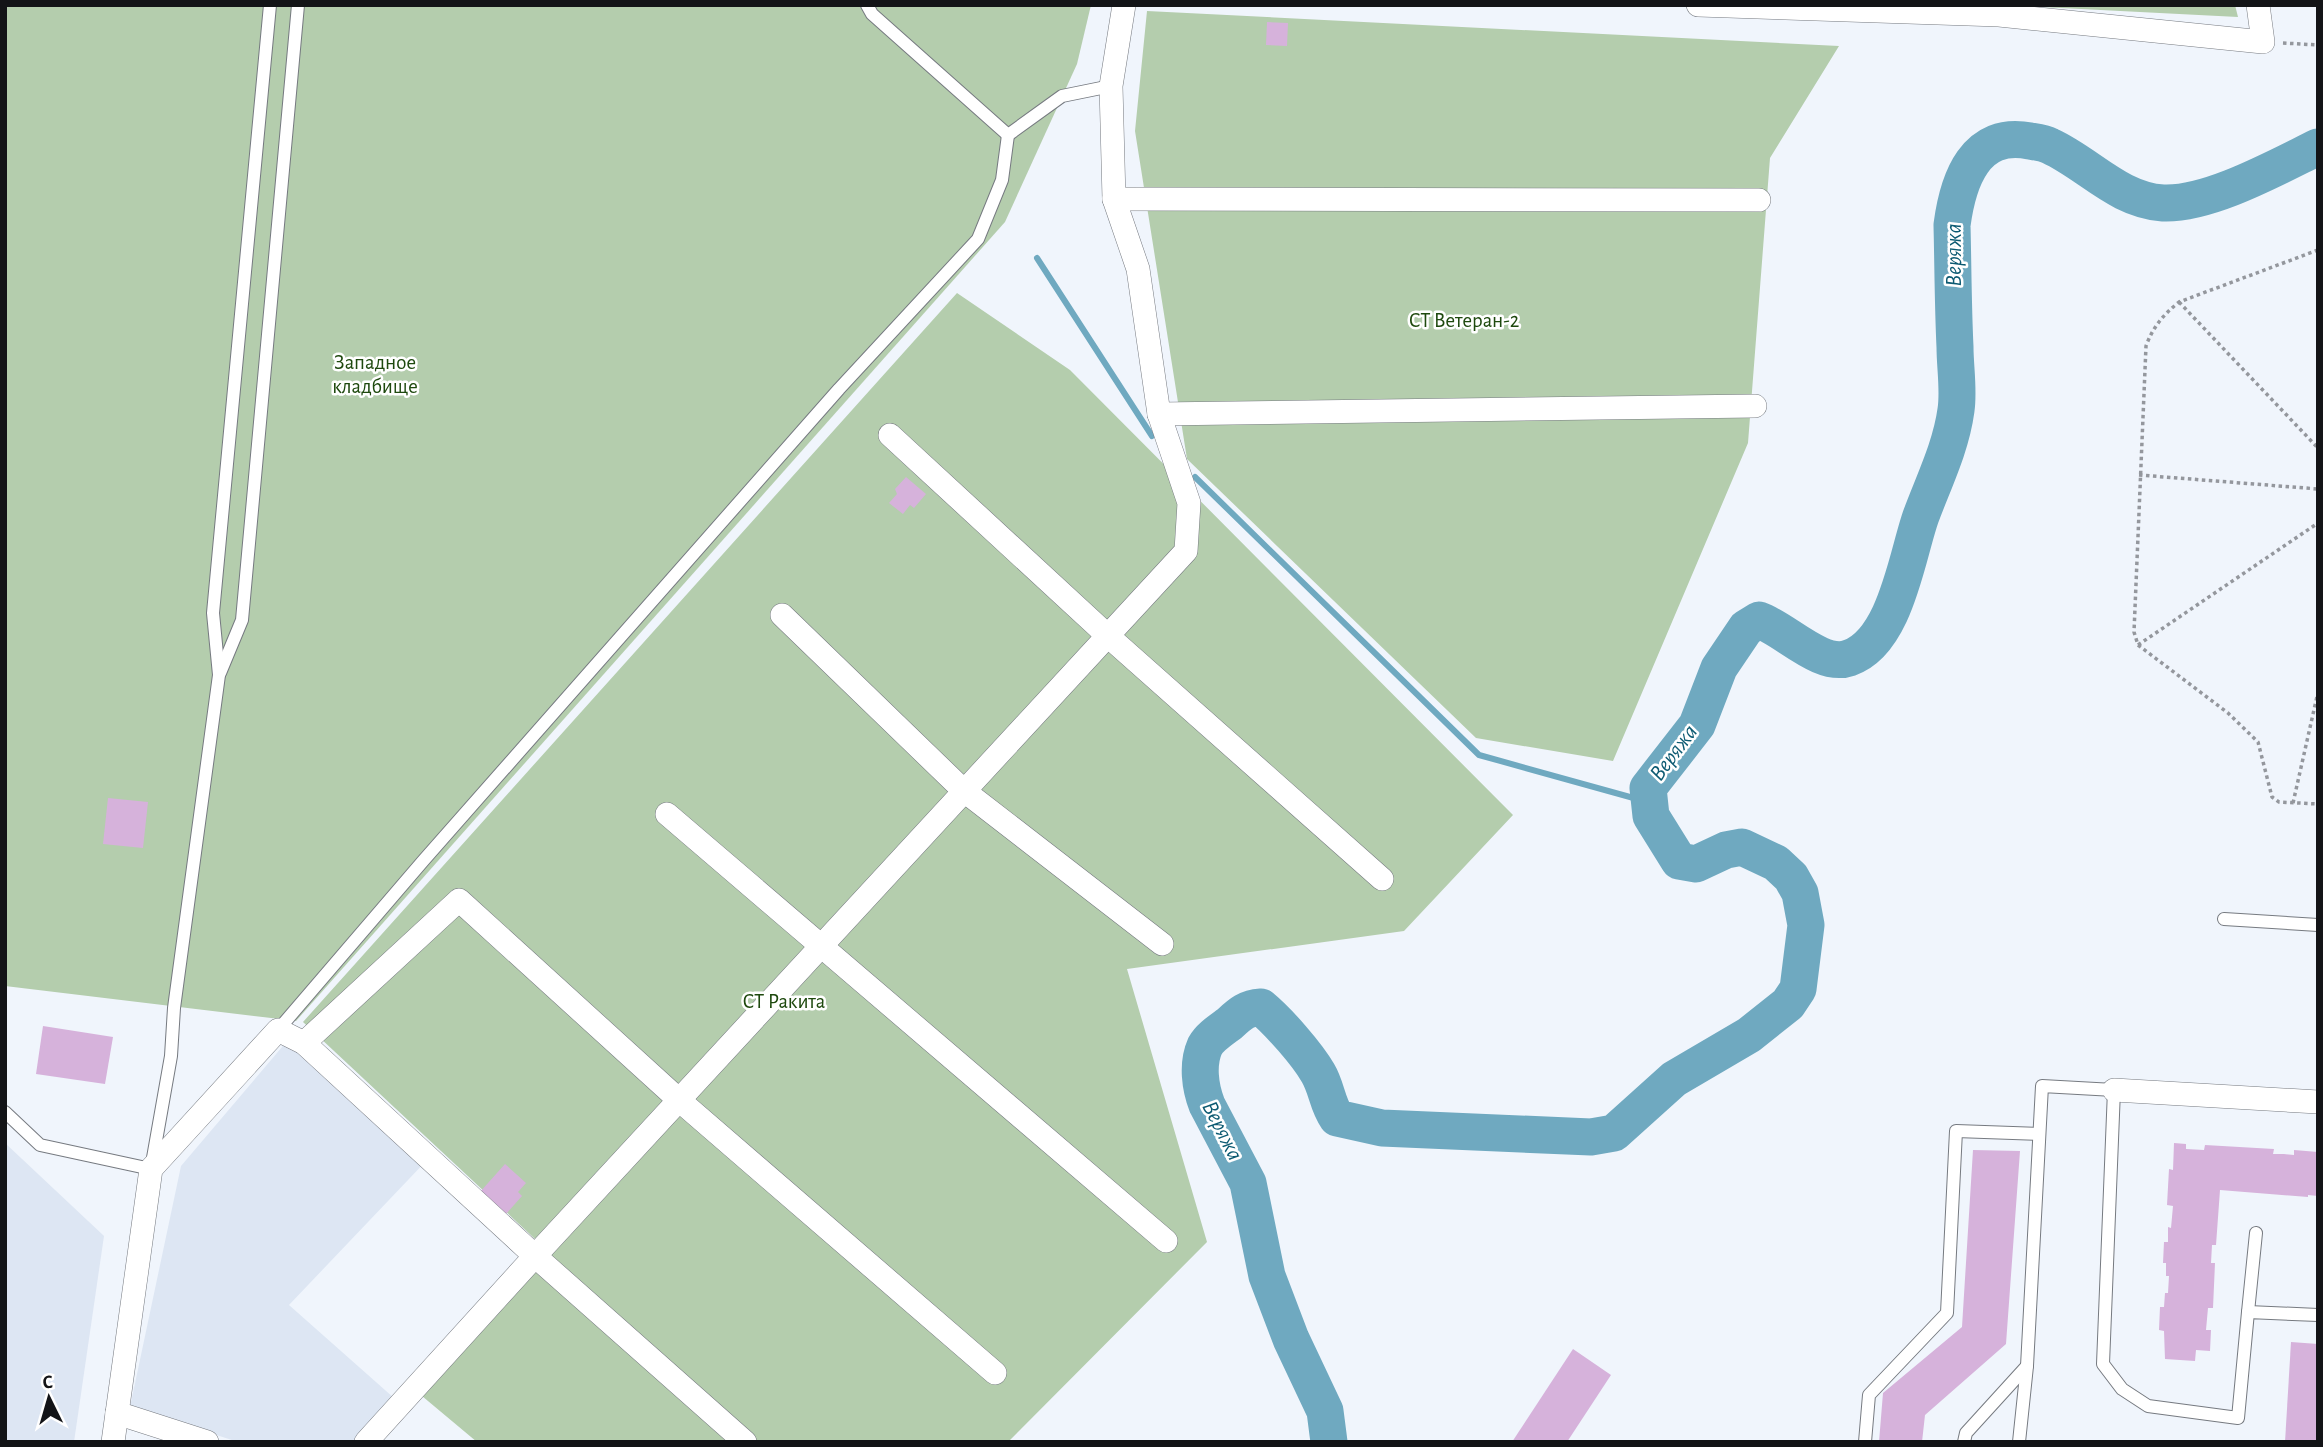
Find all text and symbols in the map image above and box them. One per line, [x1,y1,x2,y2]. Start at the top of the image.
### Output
water label: Веряжа [1943,223,1966,287]
park label: СТ Ветеран-2 [1409,310,1519,331]
park label: Западное кладбище [332,352,418,397]
water label: Веряжа [1646,721,1702,785]
park label: СТ Ракита [743,991,826,1012]
water label: Веряжа [1197,1098,1247,1164]
north arrow [14,1363,84,1433]
text: С [42,1373,54,1392]

